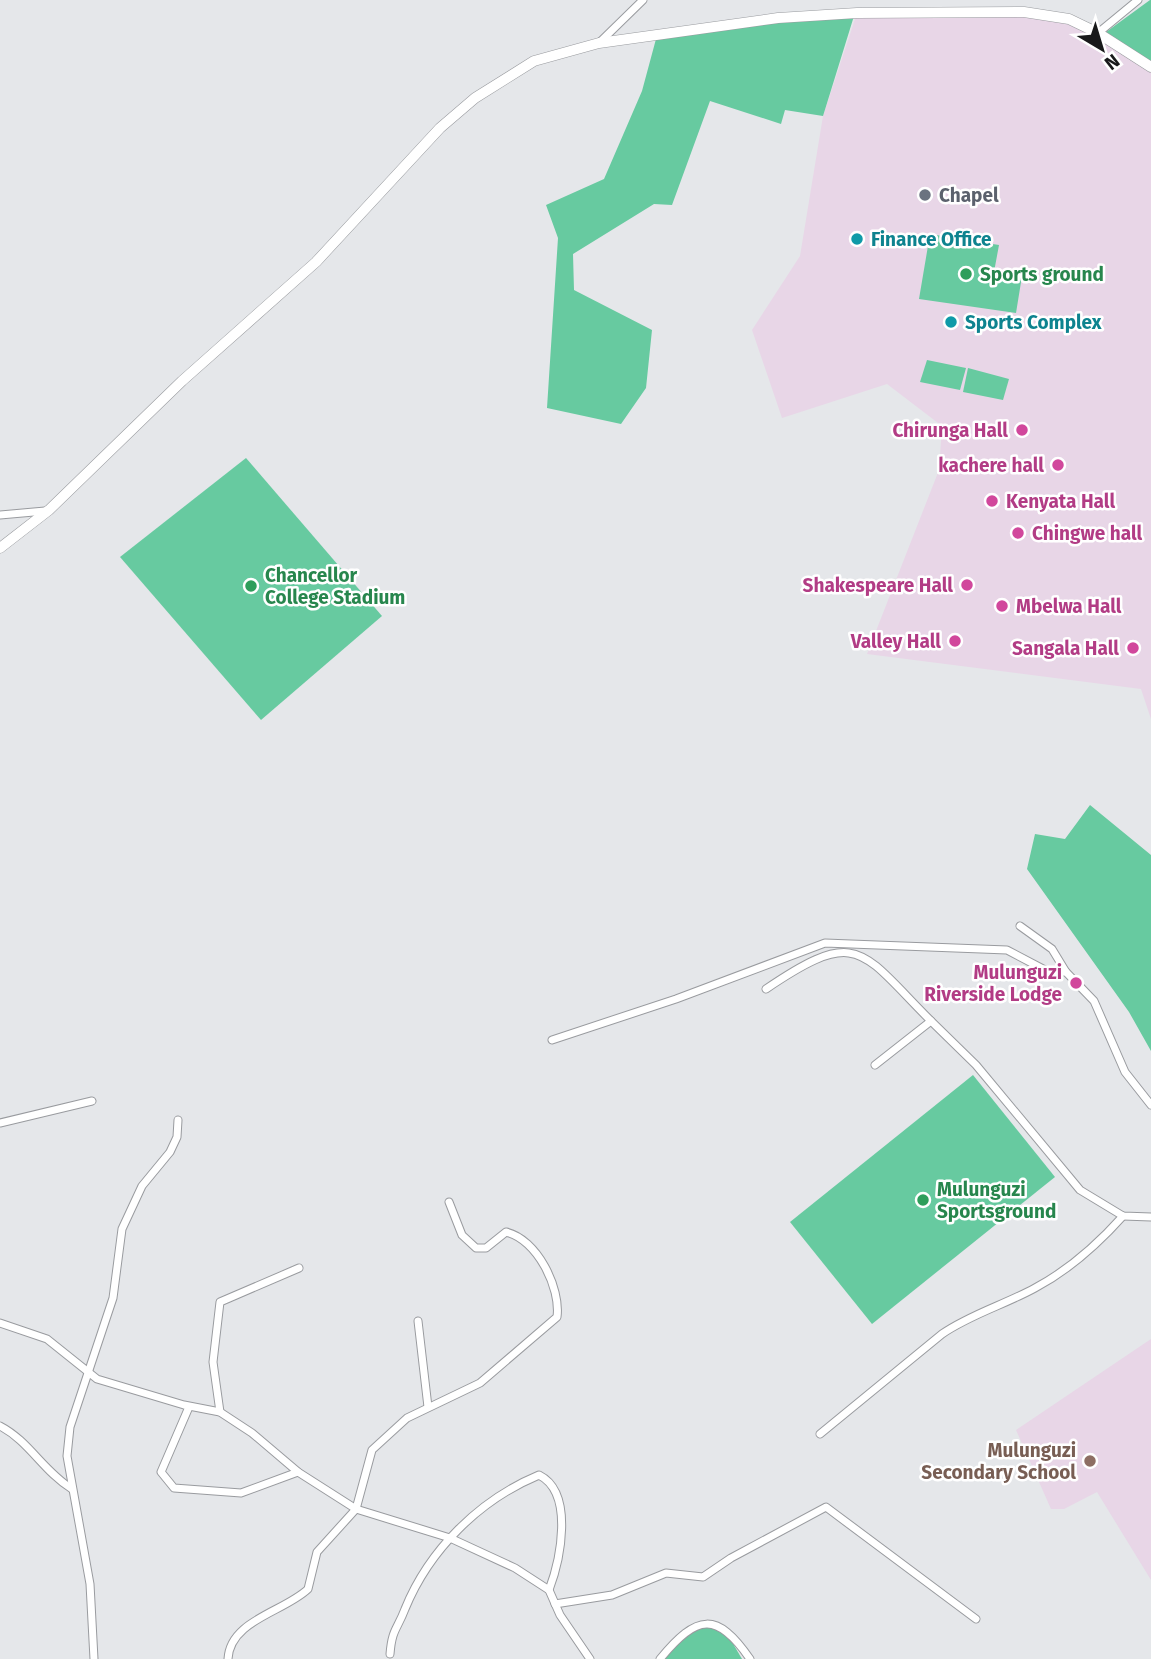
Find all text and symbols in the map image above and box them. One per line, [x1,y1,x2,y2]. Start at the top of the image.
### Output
north arrow [1067,14,1137,84]
text: N [1100,49,1124,75]
place label: Chapel [939,184,999,207]
marker: Chapel [917,187,933,203]
place label: Finance Office [871,228,992,251]
marker: Finance Office [849,231,865,247]
place label: Sports ground [980,263,1104,286]
marker: Sports ground [958,266,974,282]
place label: Sports Complex [965,311,1102,334]
marker: Sports Complex [943,314,959,330]
place label: Chirunga Hall [892,419,1008,442]
marker: Chirunga Hall [1014,422,1030,438]
place label: kachere hall [938,454,1044,477]
marker: kachere hall [1050,457,1066,473]
place label: Kenyata Hall [1006,490,1115,513]
marker: Kenyata Hall [984,493,1000,509]
place label: Chingwe hall [1032,522,1143,545]
marker: Chingwe hall [1010,525,1026,541]
place label: Chancellor College Stadium [265,564,405,609]
place label: Shakespeare Hall [803,574,953,597]
marker: Shakespeare Hall [959,577,975,593]
marker: Chancellor College Stadium [243,578,259,594]
place label: Mbelwa Hall [1016,595,1122,618]
marker: Mbelwa Hall [994,598,1010,614]
place label: Valley Hall [850,630,941,653]
marker: Valley Hall [947,633,963,649]
place label: Sangala Hall [1012,637,1119,660]
marker: Sangala Hall [1125,640,1141,656]
place label: Mulunguzi Riverside Lodge [924,961,1062,1006]
marker: Mulunguzi Riverside Lodge [1068,975,1084,991]
place label: Mulunguzi Sportsground [937,1178,1056,1223]
marker: Mulunguzi Sportsground [915,1192,931,1208]
place label: Mulunguzi Secondary School [921,1439,1076,1484]
marker: Mulunguzi Secondary School [1082,1453,1098,1469]

